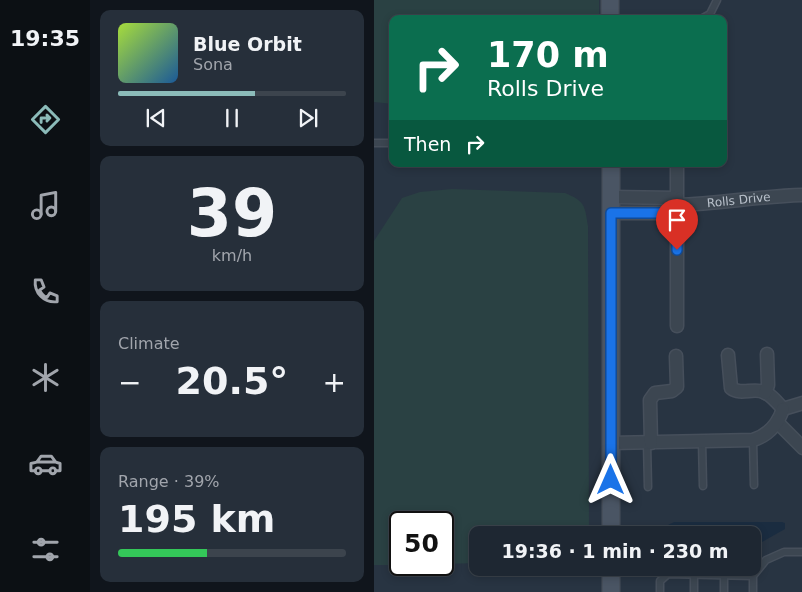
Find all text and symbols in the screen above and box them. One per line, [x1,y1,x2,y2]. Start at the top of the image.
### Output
text: 19:35 [10,26,80,51]
text: Blue Orbit [193,33,302,55]
icon: right [404,35,469,100]
text: 170 m [487,35,609,75]
text: Sona [193,55,233,74]
text: Rolls Drive [487,76,604,101]
icon: directions [28,102,63,137]
icon: previous [142,104,170,132]
icon: pause [218,104,246,132]
icon: next [294,104,322,132]
icon: right [461,130,489,158]
text: Then [404,133,451,155]
text: 39 [187,176,277,251]
icon: music [28,188,63,223]
street label: Rolls Drive [706,190,771,210]
pin [656,199,698,250]
icon: arrive [663,206,691,234]
text: km/h [212,246,252,265]
icon: phone [28,274,63,309]
text: Climate [118,334,180,353]
text: 20.5° [176,359,288,403]
icon: climate [28,360,63,395]
text: − [118,366,141,399]
text: + [323,366,346,399]
icon: car [28,446,63,481]
position arrow [584,453,636,505]
text: Range · 39% [118,472,220,491]
text: 195 km [118,497,275,541]
speed limit sign: 50 [389,511,454,576]
icon: filters [28,532,63,567]
text: 19:36 · 1 min · 230 m [501,540,729,562]

